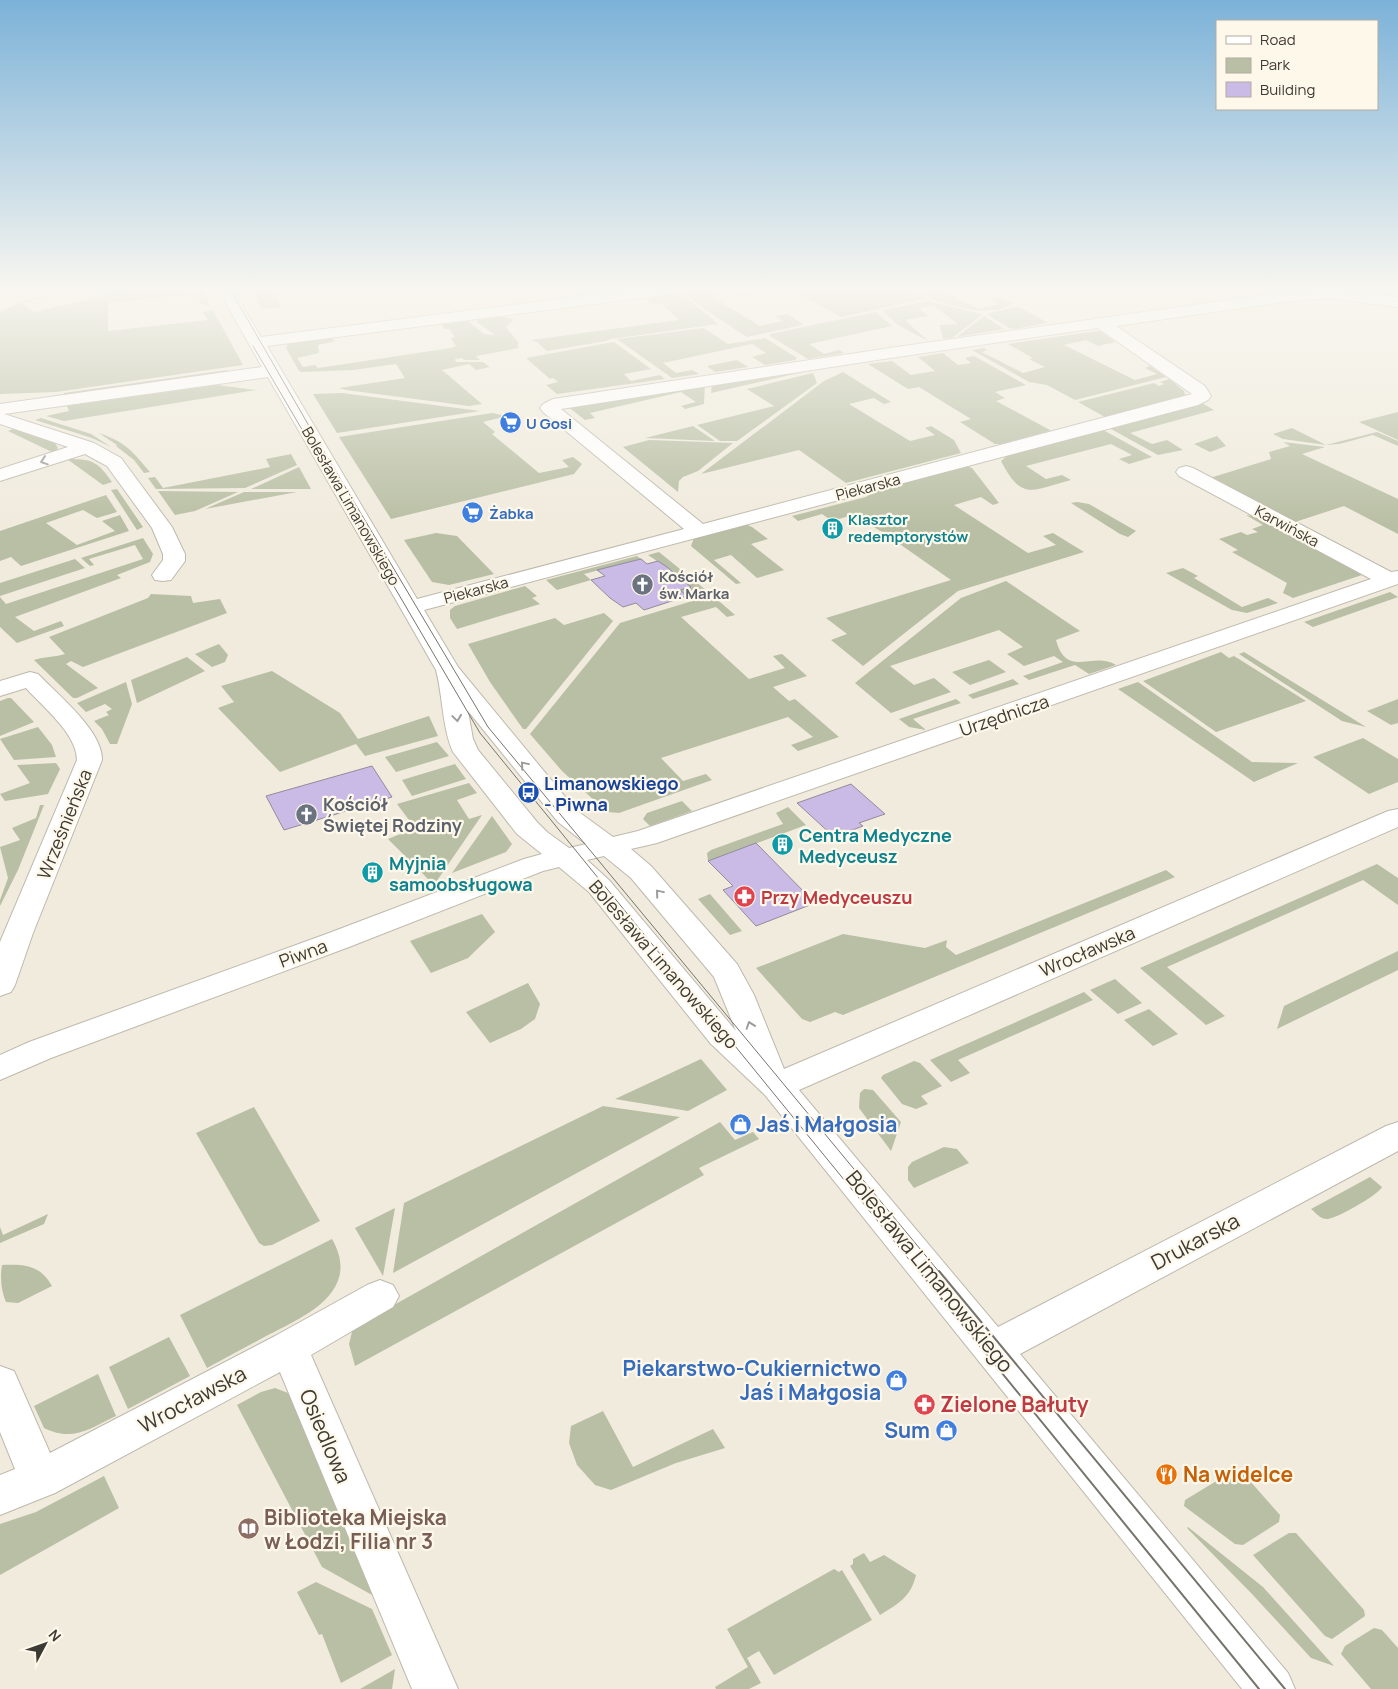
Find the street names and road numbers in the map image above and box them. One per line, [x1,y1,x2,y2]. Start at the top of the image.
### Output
street label: Bolesława Limanowskiego [297,423,405,589]
street label: Piekarska [833,468,903,506]
street label: Karwińska [1251,500,1323,552]
street label: Piekarska [441,571,511,609]
street label: Urzędnicza [956,688,1052,742]
street label: Wrześnieńska [31,765,97,883]
street label: Bolesława Limanowskiego [584,875,744,1053]
street label: Wrocławska [1036,920,1138,982]
street label: Piwna [276,933,330,973]
street label: Bolesława Limanowskiego [840,1164,1020,1378]
street label: Drukarska [1146,1206,1244,1276]
street label: Wrocławska [133,1359,251,1439]
street label: Osiedlowa [294,1385,358,1487]

